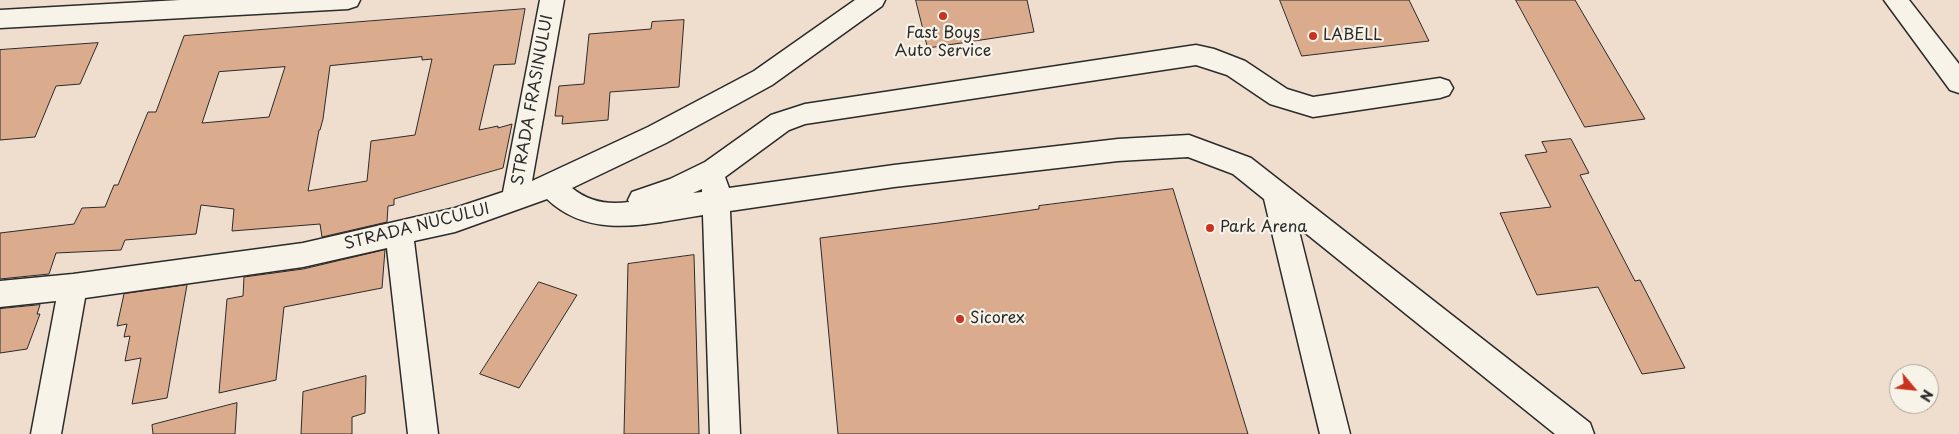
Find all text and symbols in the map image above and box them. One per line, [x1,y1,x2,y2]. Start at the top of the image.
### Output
marker: Fast Boys Auto Service [937,10,949,22]
street label: STRADA FRASINULUI [509,13,557,187]
place label: Fast Boys Auto Service [895,24,991,62]
place label: LABELL [1323,26,1382,46]
marker: LABELL [1307,30,1319,42]
street label: STRADA NUCULUI [342,200,492,254]
place label: Park Arena [1220,218,1307,238]
marker: Park Arena [1204,222,1216,234]
place label: Sicorex [970,309,1025,329]
marker: Sicorex [954,313,966,325]
north arrow [1889,364,1939,414]
text: N [1915,386,1939,406]

